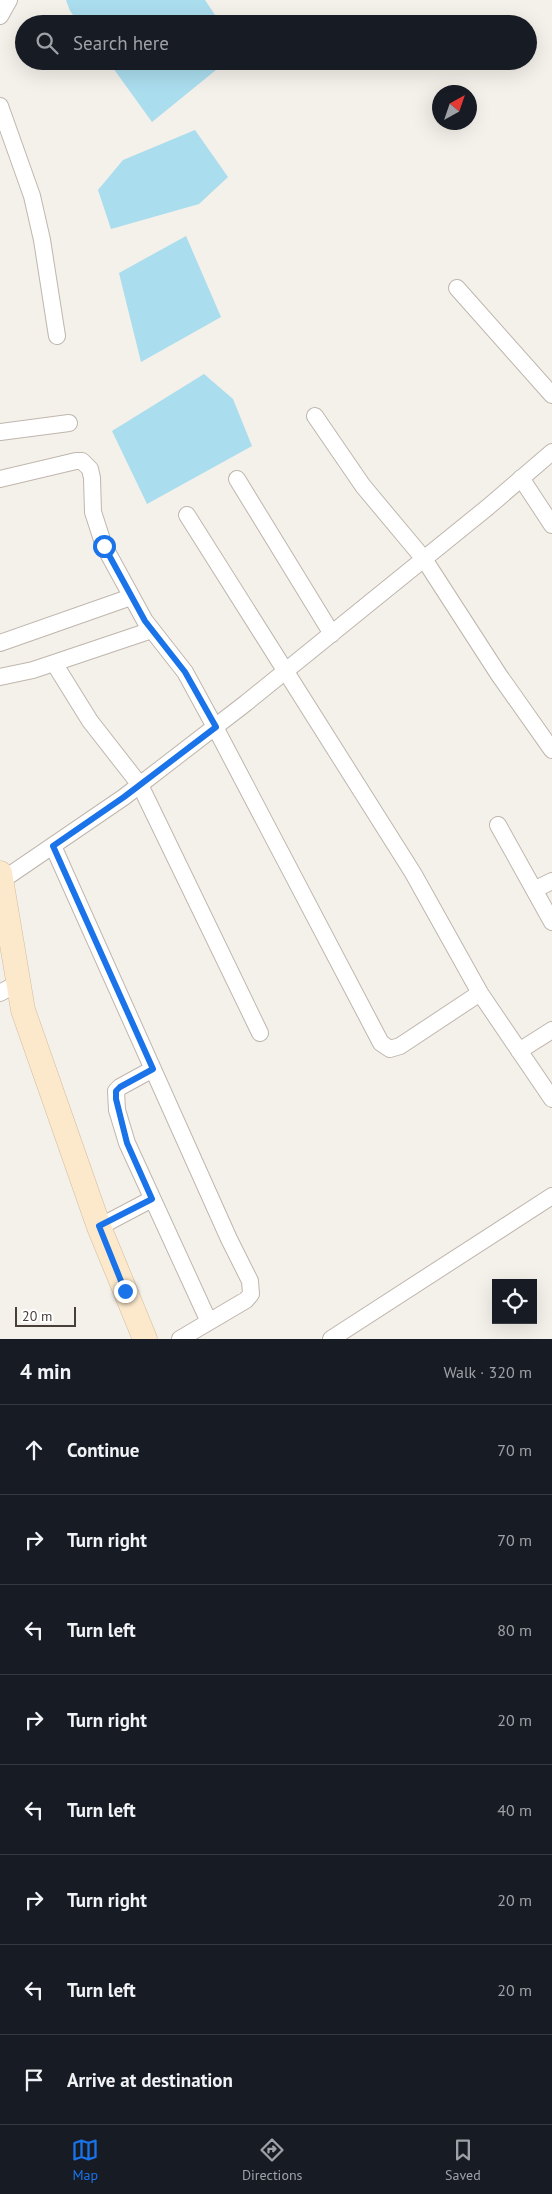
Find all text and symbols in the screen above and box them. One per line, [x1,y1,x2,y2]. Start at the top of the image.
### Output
search box [15,15,537,70]
icon: search [33,29,61,57]
text: Search here [73,31,169,55]
north arrow [432,85,477,130]
route start [93,535,116,558]
map controls [492,1279,537,1324]
button: locate [492,1279,537,1324]
route end [114,1280,137,1303]
scale bar [15,1304,76,1327]
text: 20 m [22,1307,52,1325]
text: 4 min [20,1358,71,1385]
text: Walk · 320 m [443,1362,532,1382]
icon: ahead [20,1436,48,1464]
text: Continue [67,1438,139,1462]
text: 70 m [497,1440,532,1460]
icon: right [20,1526,48,1554]
text: Turn right [67,1528,147,1552]
text: 70 m [497,1530,532,1550]
icon: left [20,1616,48,1644]
text: Turn left [67,1618,136,1642]
text: 80 m [497,1620,532,1640]
icon: right [20,1706,48,1734]
text: Turn right [67,1708,147,1732]
text: 20 m [497,1710,532,1730]
icon: left [20,1796,48,1824]
text: Turn left [67,1798,136,1822]
text: 40 m [497,1800,532,1820]
icon: right [20,1886,48,1914]
text: Turn right [67,1888,147,1912]
text: 20 m [497,1890,532,1910]
icon: left [20,1976,48,2004]
text: Turn left [67,1978,136,2002]
text: 20 m [497,1980,532,2000]
icon: arrive [20,2066,48,2094]
text: Arrive at destination [67,2068,233,2092]
tab: Map [71,2136,99,2184]
tab: Directions [242,2136,302,2184]
tab: Saved [445,2136,481,2184]

